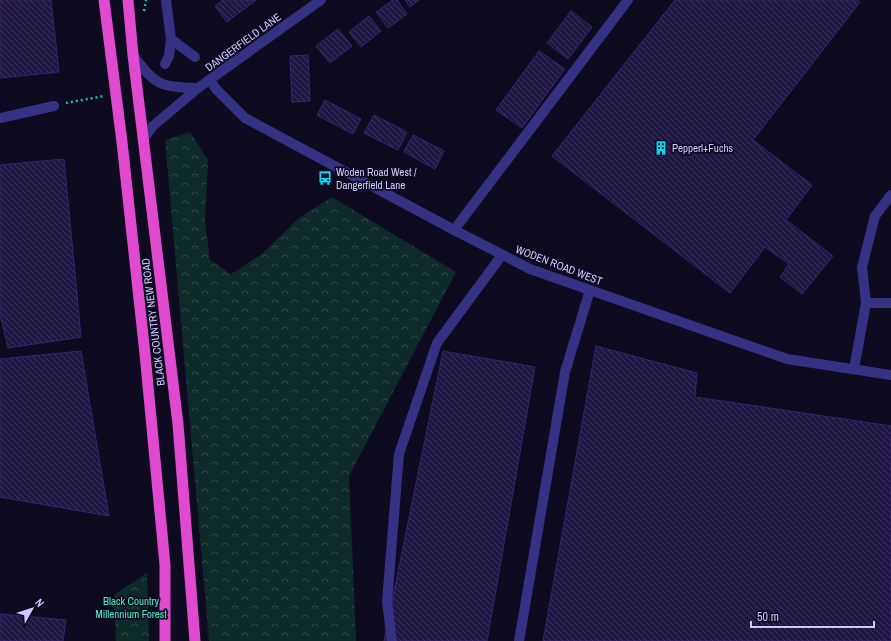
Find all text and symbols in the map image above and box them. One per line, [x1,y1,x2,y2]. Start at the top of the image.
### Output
street label: DANGERFIELD LANE [202,10,284,74]
building icon: Pepperl+Fuchs [653,140,669,156]
place label: Pepperl+Fuchs [672,141,733,155]
place label: Woden Road West / Dangerfield Lane [336,165,417,192]
bus stop icon: Woden Road West / Dangerfield Lane [317,170,333,186]
street label: WODEN ROAD WEST [514,242,605,288]
street label: BLACK COUNTRY NEW ROAD [138,257,168,387]
north arrow [12,589,52,629]
park label: Black Country Millennium Forest [95,594,167,621]
text: N [32,596,47,610]
scale bar [751,603,874,629]
text: 50 m [757,609,779,625]

